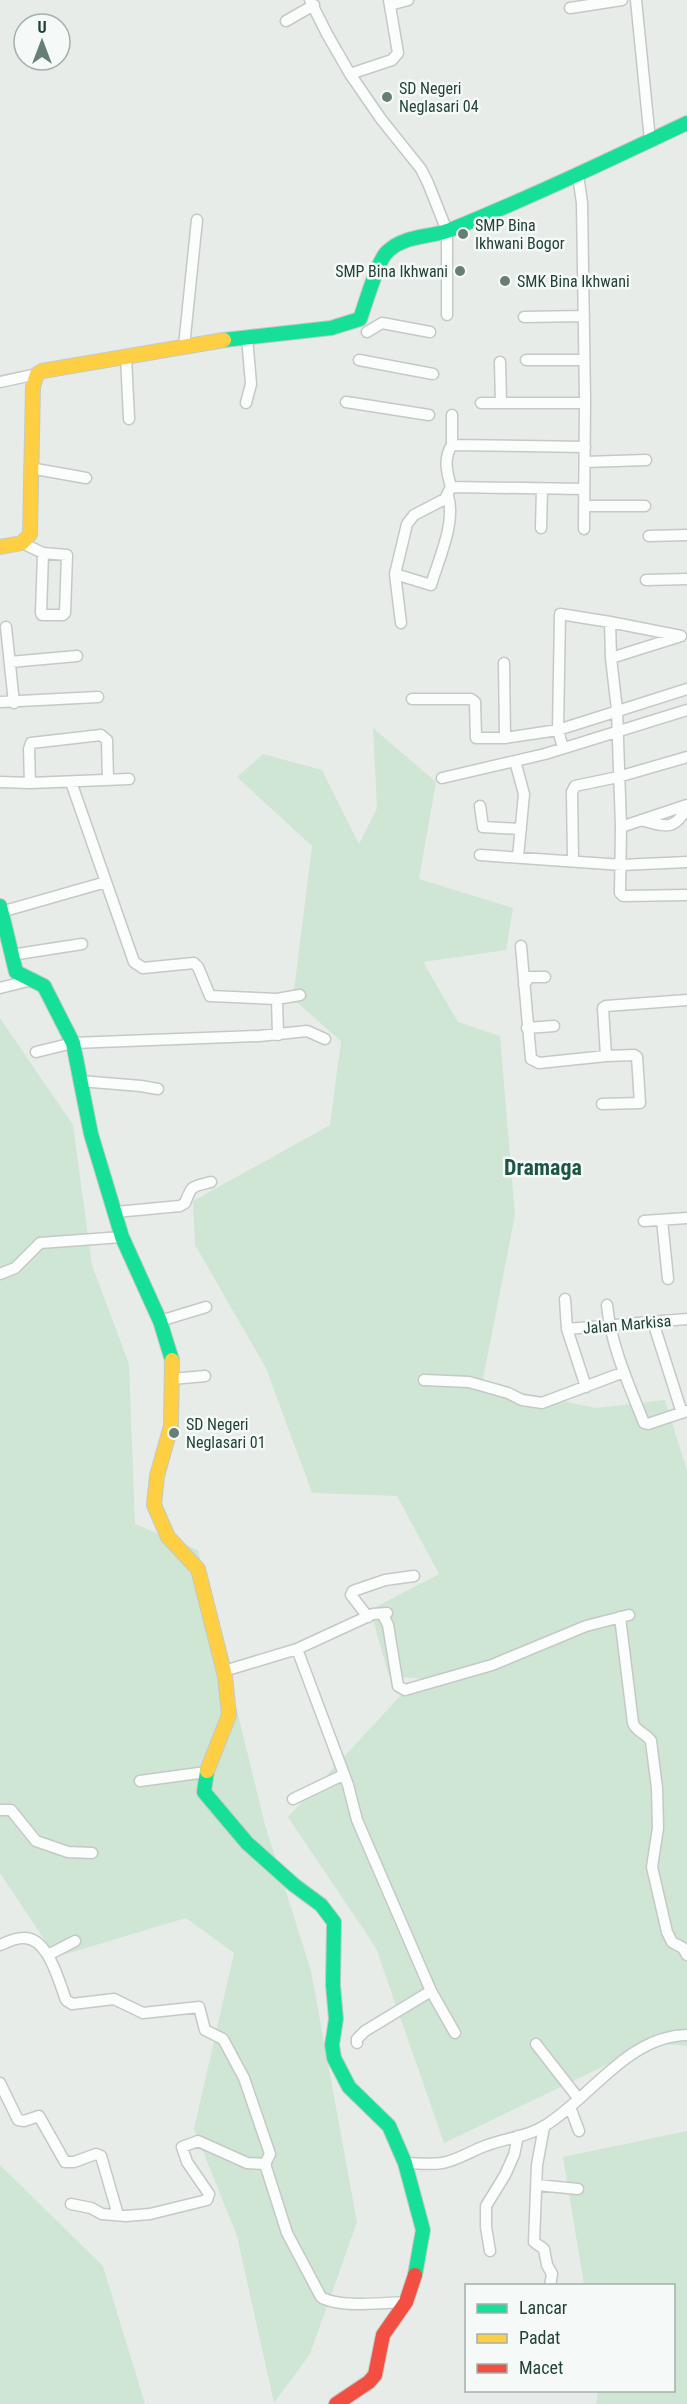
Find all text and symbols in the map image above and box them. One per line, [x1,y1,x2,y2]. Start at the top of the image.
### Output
north arrow [12,12,72,72]
text: U [37,18,47,37]
place label: SD Negeri Neglasari 04 [399,79,479,116]
marker: SD Negeri Neglasari 04 [380,90,394,104]
place label: SMP Bina Ikhwani Bogor [475,216,565,253]
marker: SMP Bina Ikhwani Bogor [456,227,470,241]
place label: SMP Bina Ikhwani [335,262,448,281]
marker: SMP Bina Ikhwani [453,264,467,278]
place label: SMK Bina Ikhwani [517,272,630,291]
marker: SMK Bina Ikhwani [498,274,512,288]
district label: Dramaga [504,1155,582,1180]
street label: Jalan Markisa [582,1311,672,1338]
place label: SD Negeri Neglasari 01 [186,1415,266,1452]
marker: SD Negeri Neglasari 01 [167,1426,181,1440]
legend [465,2284,675,2392]
text: Lancar [519,2297,568,2318]
text: Padat [519,2327,560,2348]
text: Macet [519,2357,563,2378]

